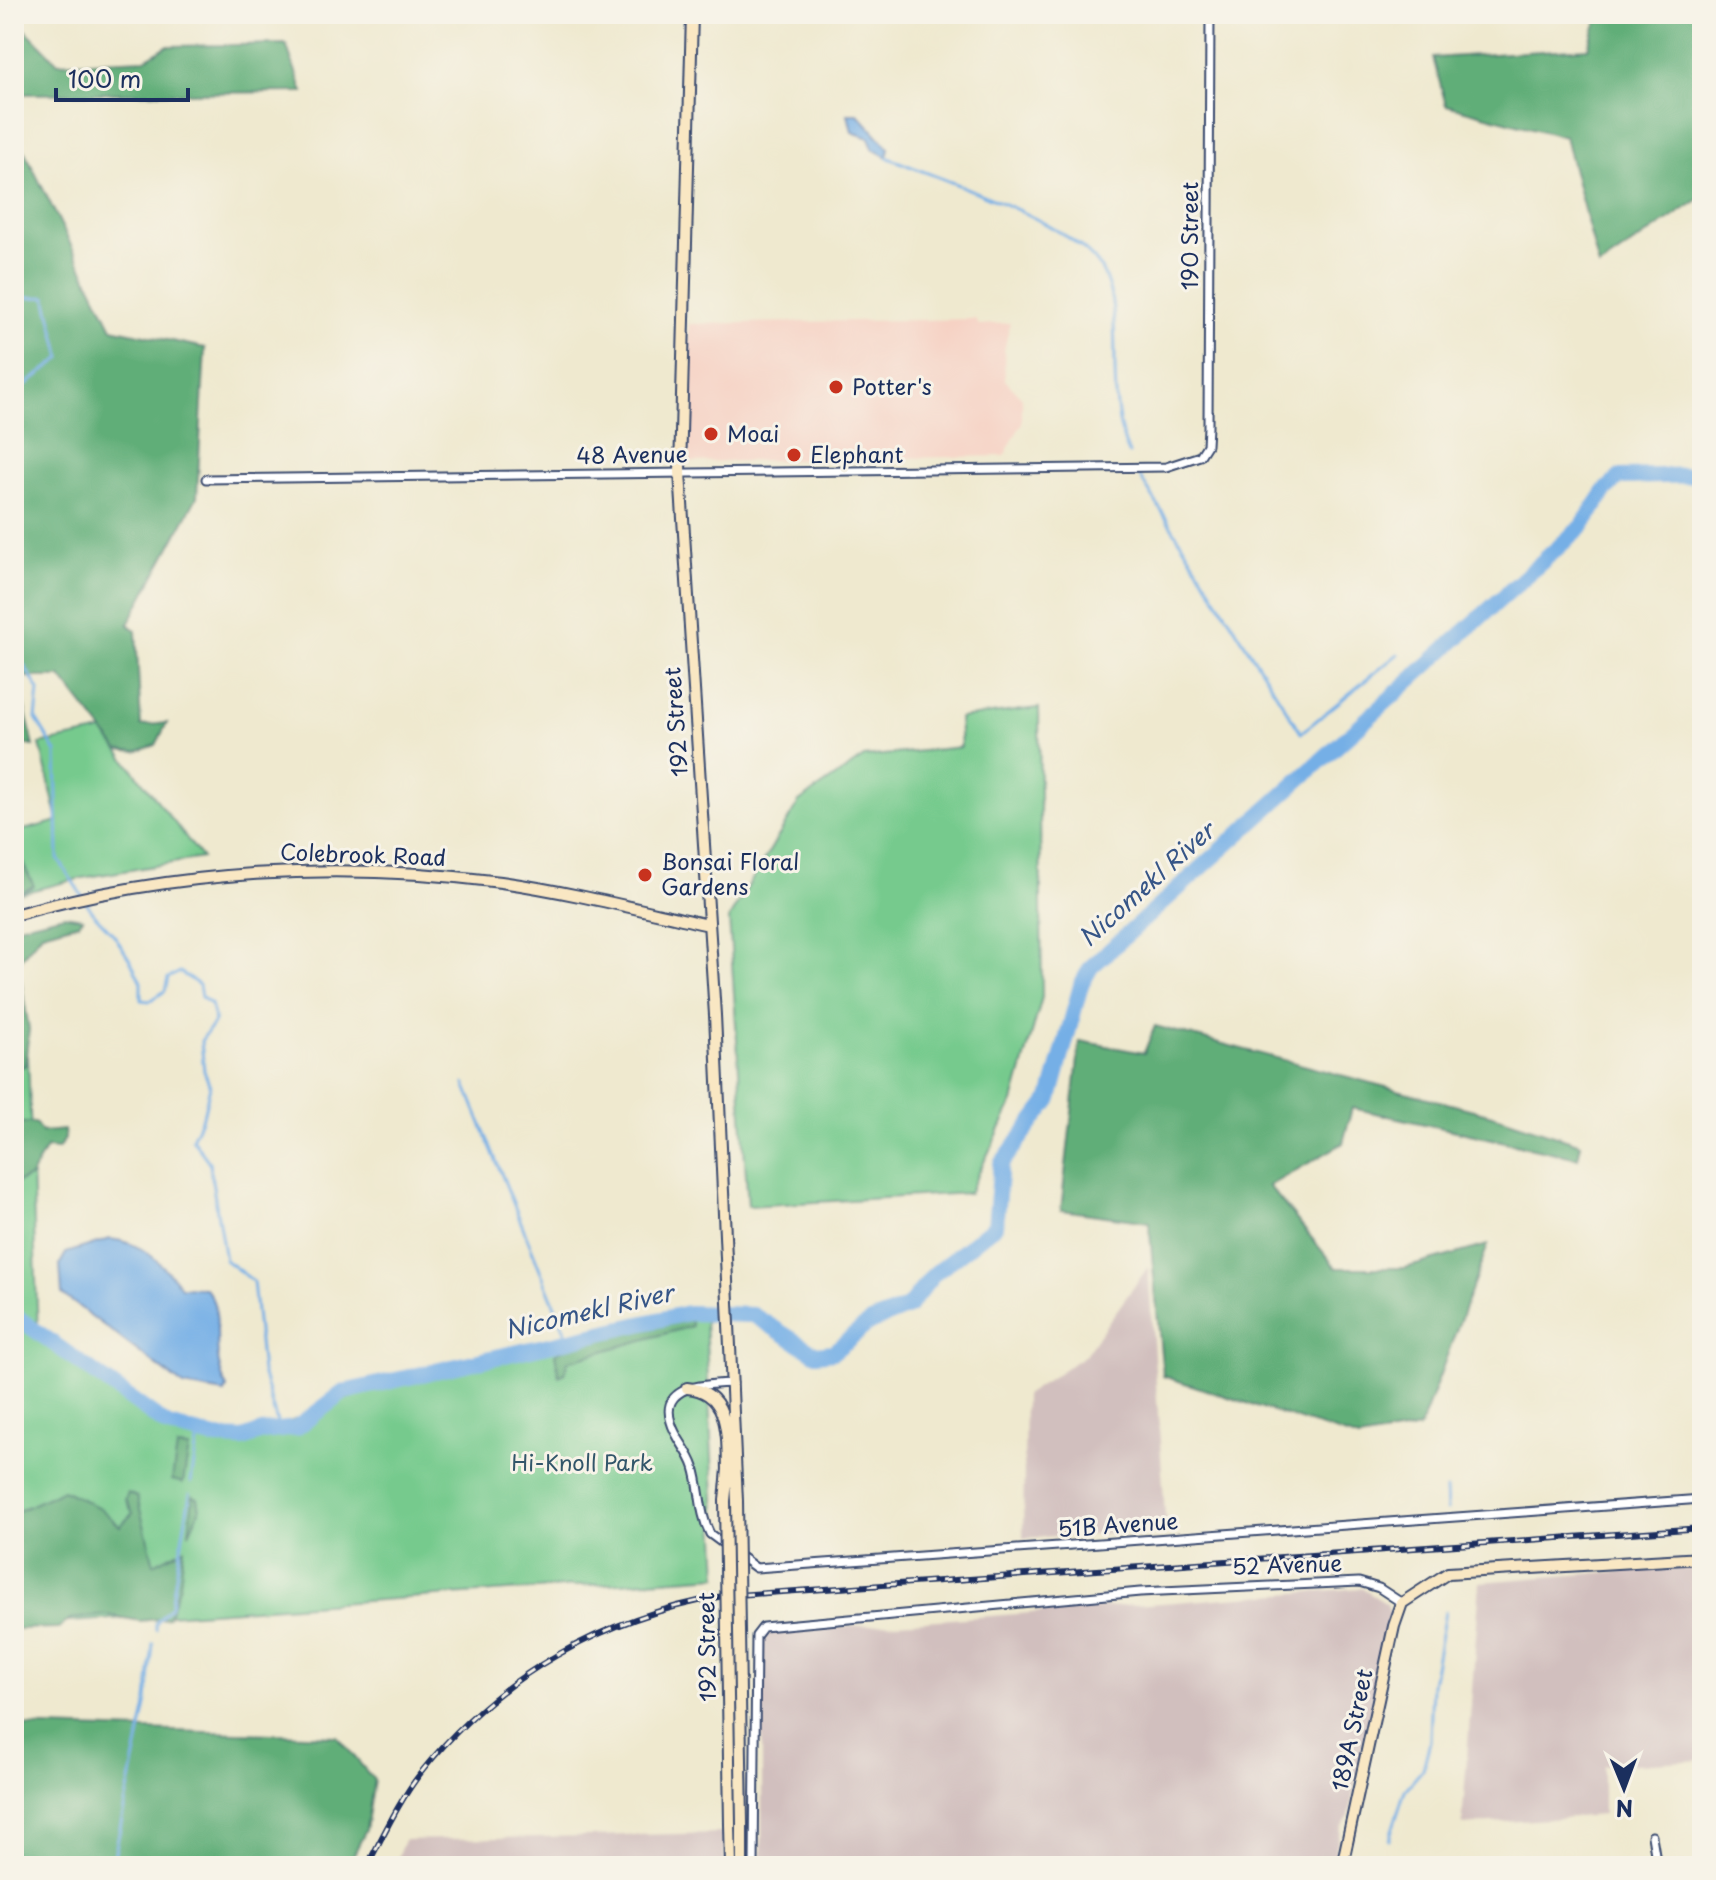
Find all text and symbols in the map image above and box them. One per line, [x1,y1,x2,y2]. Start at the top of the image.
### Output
scale bar [56,52,188,102]
text: 100 m [68,60,141,96]
street label: 190 Street [1172,182,1205,290]
place label: Potter's [852,369,932,402]
marker: Potter's [827,378,845,396]
place label: Moai [727,416,779,449]
marker: Moai [702,425,720,443]
street label: 48 Avenue [576,436,688,471]
place label: Elephant [810,437,904,470]
marker: Elephant [785,446,803,464]
street label: 192 Street [654,666,695,778]
water label: Nicomekl River [1070,811,1224,954]
street label: Colebrook Road [279,834,447,873]
place label: Bonsai Floral Gardens [661,844,799,902]
marker: Bonsai Floral Gardens [636,866,654,884]
water label: Nicomekl River [501,1272,679,1347]
park label: Hi-Knoll Park [511,1445,653,1478]
street label: 51B Avenue [1056,1503,1179,1544]
street label: 52 Avenue [1231,1545,1343,1582]
street label: 192 Street [688,1592,723,1702]
street label: 189A Street [1321,1665,1380,1794]
north arrow [1584,1748,1664,1828]
text: N [1615,1793,1633,1826]

